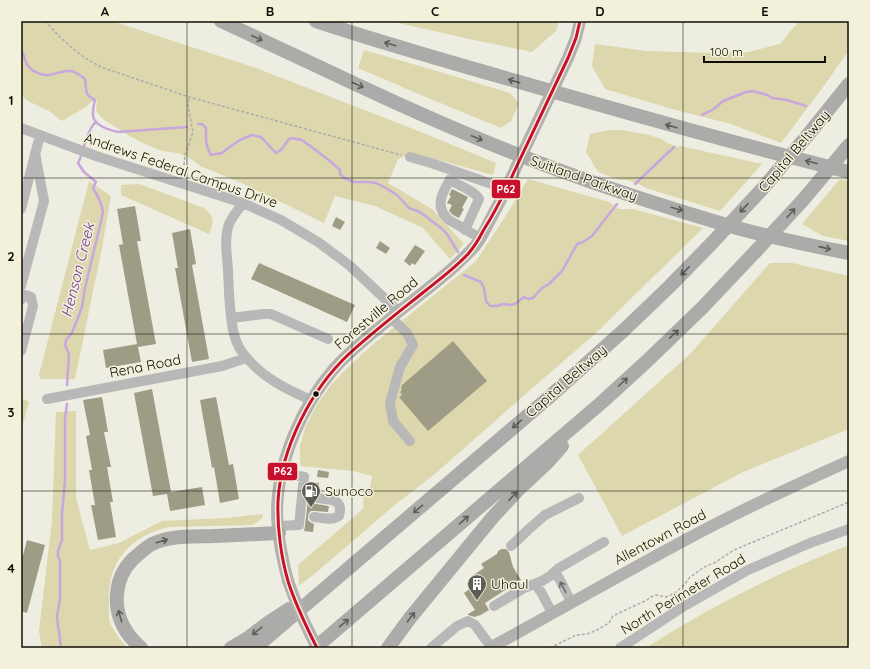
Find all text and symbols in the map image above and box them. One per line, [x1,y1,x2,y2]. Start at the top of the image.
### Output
text: A [101,3,110,19]
text: B [266,3,274,19]
text: C [431,3,439,19]
text: D [595,3,605,19]
text: E [761,3,769,19]
one-way arrow [250,34,262,42]
scale bar [704,38,825,64]
one-way arrow [383,40,396,47]
text: 100 m [710,44,743,59]
one-way arrow [508,77,521,84]
one-way arrow [352,82,364,89]
text: 1 [8,92,14,108]
street label: Capital Beltway [754,106,834,196]
one-way arrow [665,121,678,129]
street label: Andrews Federal Campus Drive [82,128,280,212]
one-way arrow [470,135,482,143]
street label: Suitland Parkway [528,151,640,205]
one-way arrow [805,158,818,166]
line badge: P62 [491,179,521,199]
text: P62 [497,182,515,196]
one-way arrow [740,203,749,213]
one-way arrow [671,206,683,214]
one-way arrow [786,208,795,218]
water label: Henson Creek [57,219,99,319]
one-way arrow [818,245,831,252]
text: 2 [7,248,15,264]
one-way arrow [680,266,690,276]
street label: Forestville Road [331,273,421,353]
one-way arrow [669,329,679,339]
street label: Capital Beltway [522,341,610,421]
street label: Rena Road [108,350,182,382]
one-way arrow [618,378,628,387]
unlabelled marker [311,389,321,399]
text: 3 [8,404,15,420]
one-way arrow [511,420,522,429]
line badge: P62 [267,462,298,481]
text: P62 [274,464,292,478]
fuel station icon: Sunoco [300,480,322,508]
place label: Sunoco [325,482,373,500]
one-way arrow [508,491,517,501]
one-way arrow [413,504,423,513]
street label: Allentown Road [611,505,709,569]
one-way arrow [459,516,470,525]
one-way arrow [155,537,168,544]
street label: North Perimeter Road [617,550,749,638]
text: 4 [7,560,15,576]
building icon: Uhaul [466,573,488,601]
place label: Uhaul [491,575,528,593]
one-way arrow [559,581,567,593]
one-way arrow [116,610,123,623]
one-way arrow [407,611,415,622]
one-way arrow [339,618,350,627]
one-way arrow [252,627,263,635]

